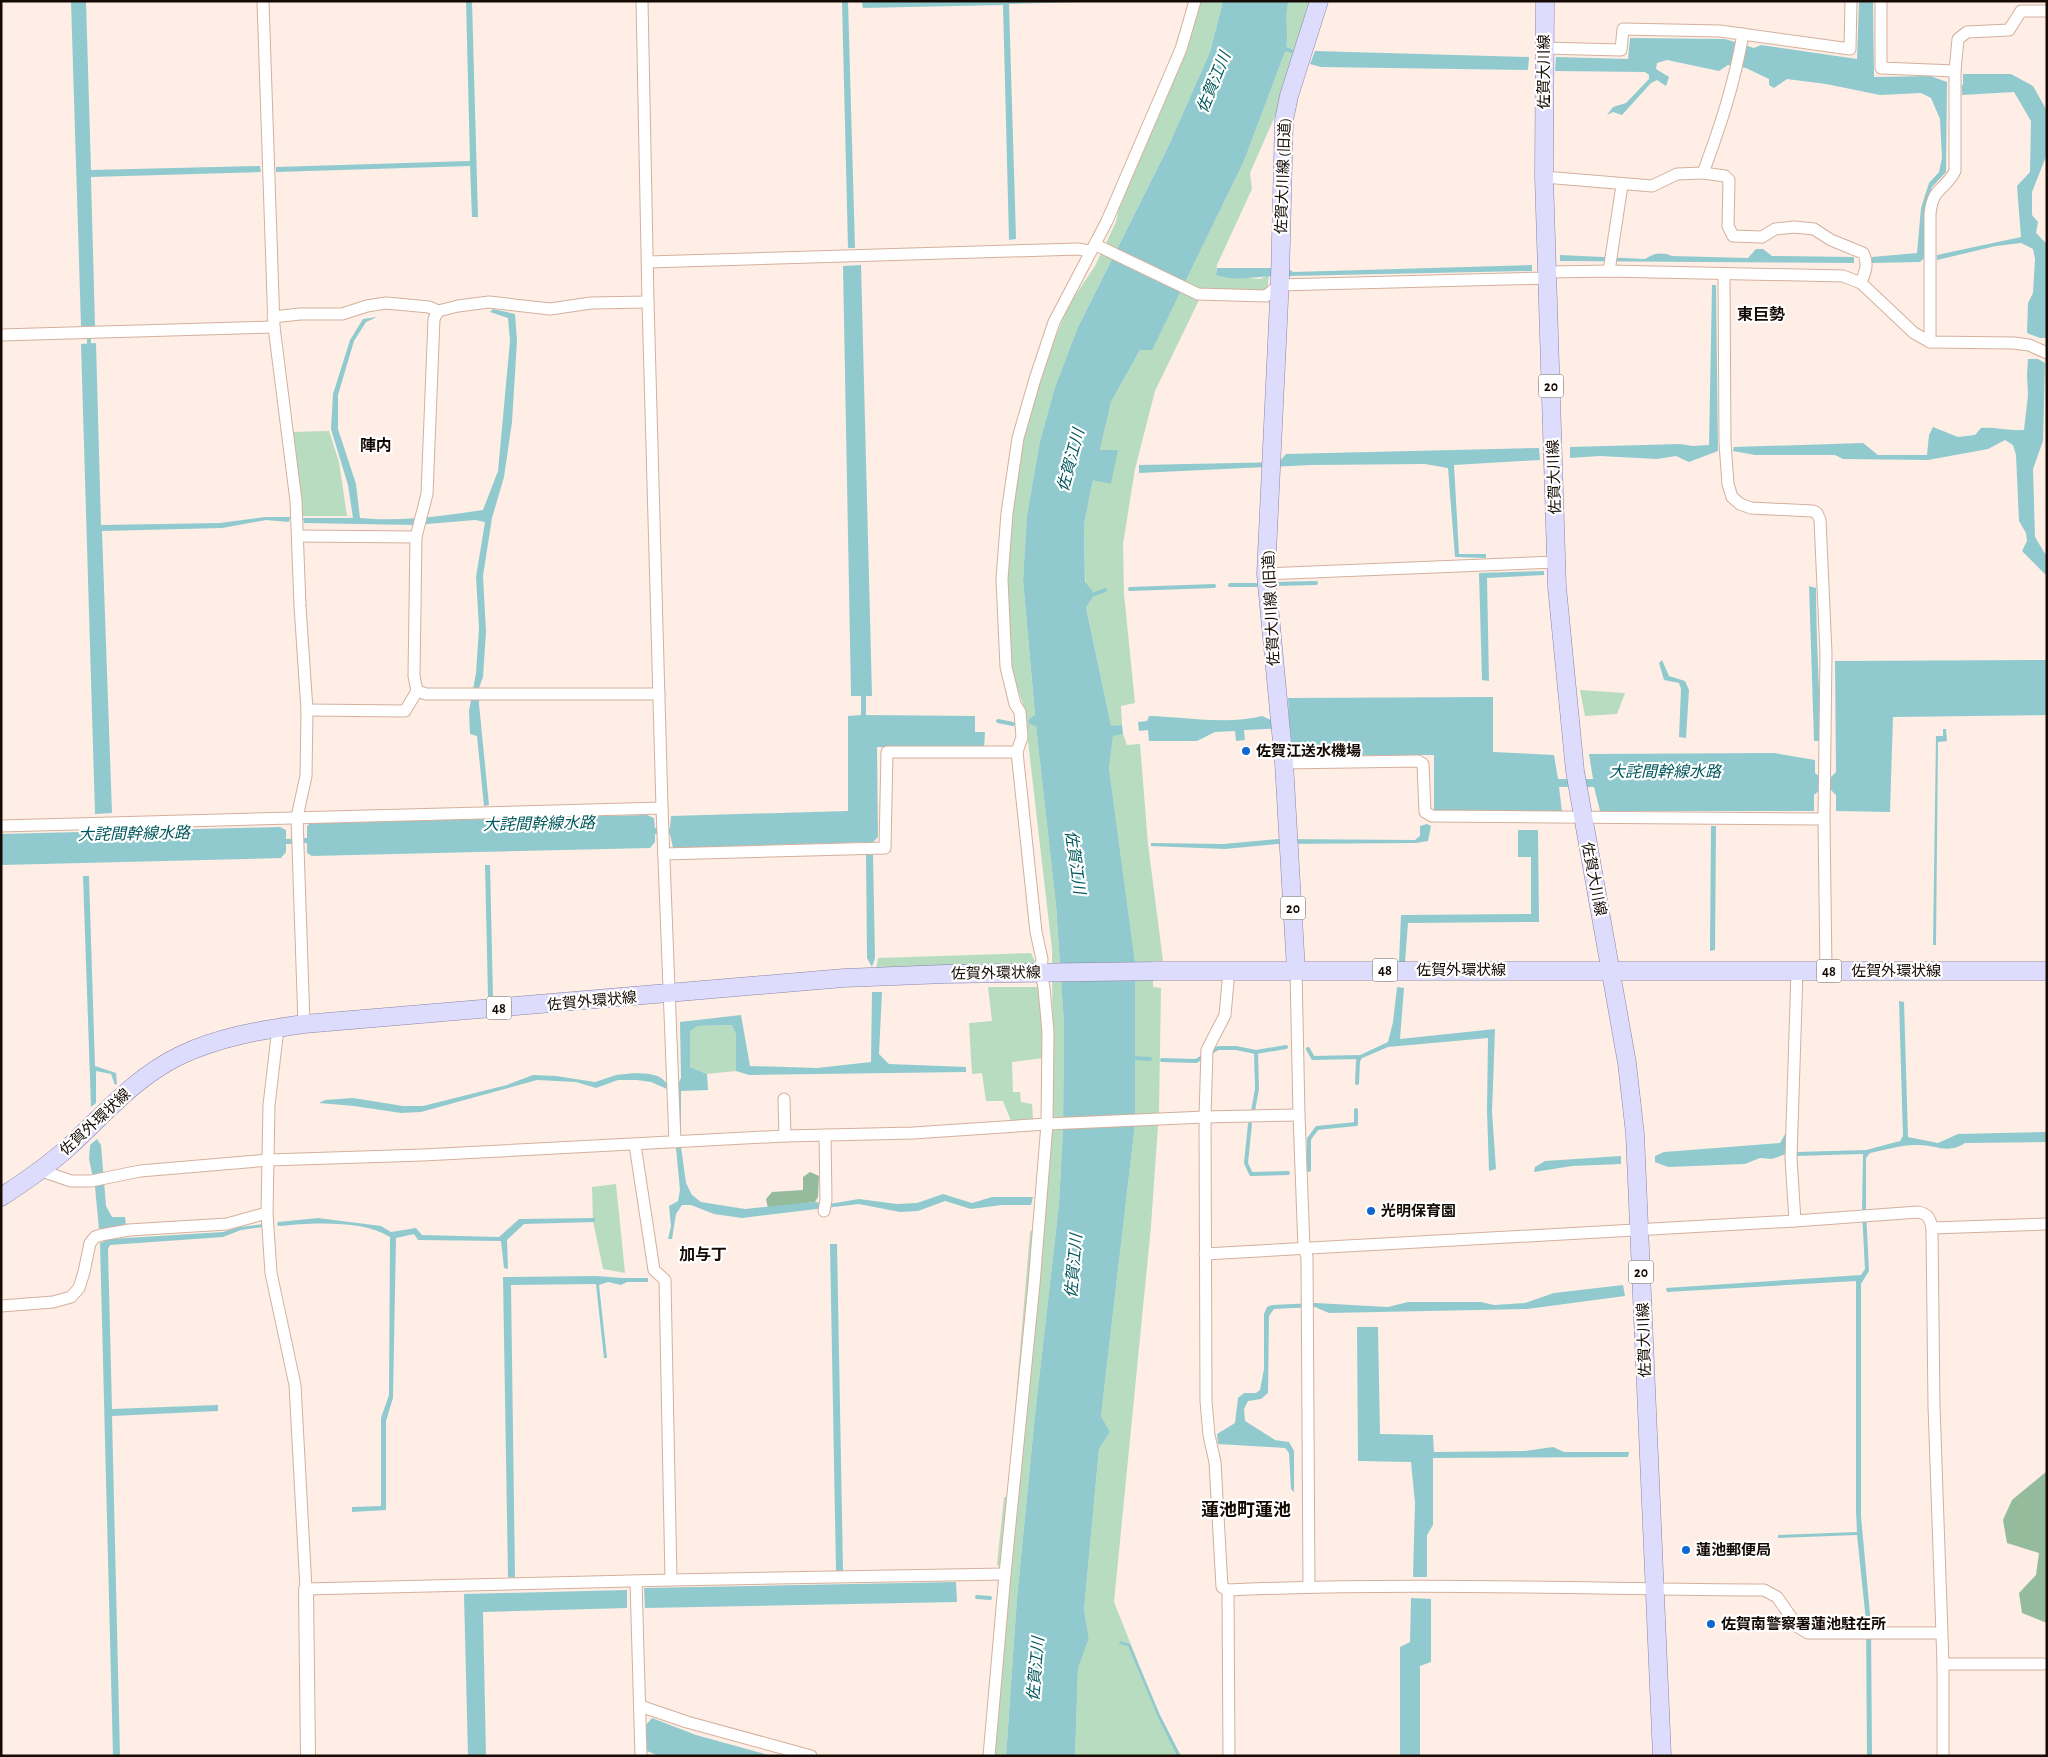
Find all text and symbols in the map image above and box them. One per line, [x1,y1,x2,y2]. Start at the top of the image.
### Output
street label: 佐賀大川線 [1536,34,1552,110]
water label: 佐賀江川 [1194,47,1234,115]
street label: 佐賀大川線 (旧道) [1273,118,1293,234]
district label: 東巨勢 [1737,306,1785,323]
road number: 20 [1538,374,1564,398]
water label: 佐賀江川 [1054,425,1087,493]
district label: 陣内 [360,437,392,454]
street label: 佐賀大川線 [1545,439,1563,515]
street label: 佐賀大川線 (旧道) [1260,549,1282,667]
place label: 佐賀江送水機場 [1256,742,1361,759]
marker: 佐賀江送水機場 [1240,745,1252,757]
water label: 大詫間幹線水路 [1609,763,1723,780]
water label: 大詫間幹線水路 [483,814,597,833]
water label: 大詫間幹線水路 [78,824,192,843]
water label: 佐賀江川 [1063,829,1089,897]
street label: 佐賀大川線 [1579,841,1609,917]
road number: 20 [1280,896,1306,920]
road number: 48 [1372,958,1398,982]
road number: 48 [1816,959,1842,982]
street label: 佐賀外環状線 [1416,961,1506,978]
street label: 佐賀外環状線 [1851,962,1941,979]
street label: 佐賀外環状線 [951,963,1041,982]
street label: 佐賀外環状線 [546,988,638,1013]
road number: 48 [486,996,512,1020]
street label: 佐賀外環状線 [56,1085,133,1159]
place label: 光明保育園 [1381,1203,1456,1219]
marker: 光明保育園 [1365,1205,1377,1217]
water label: 佐賀江川 [1062,1231,1085,1299]
district label: 加与丁 [679,1246,727,1263]
road number: 20 [1628,1260,1654,1284]
street label: 佐賀大川線 [1635,1302,1653,1378]
district label: 蓮池町蓮池 [1201,1501,1291,1520]
place label: 蓮池郵便局 [1696,1542,1771,1558]
marker: 蓮池郵便局 [1680,1544,1692,1556]
place label: 佐賀南警察署蓮池駐在所 [1721,1616,1886,1632]
marker: 佐賀南警察署蓮池駐在所 [1705,1618,1717,1630]
water label: 佐賀江川 [1024,1634,1047,1702]

